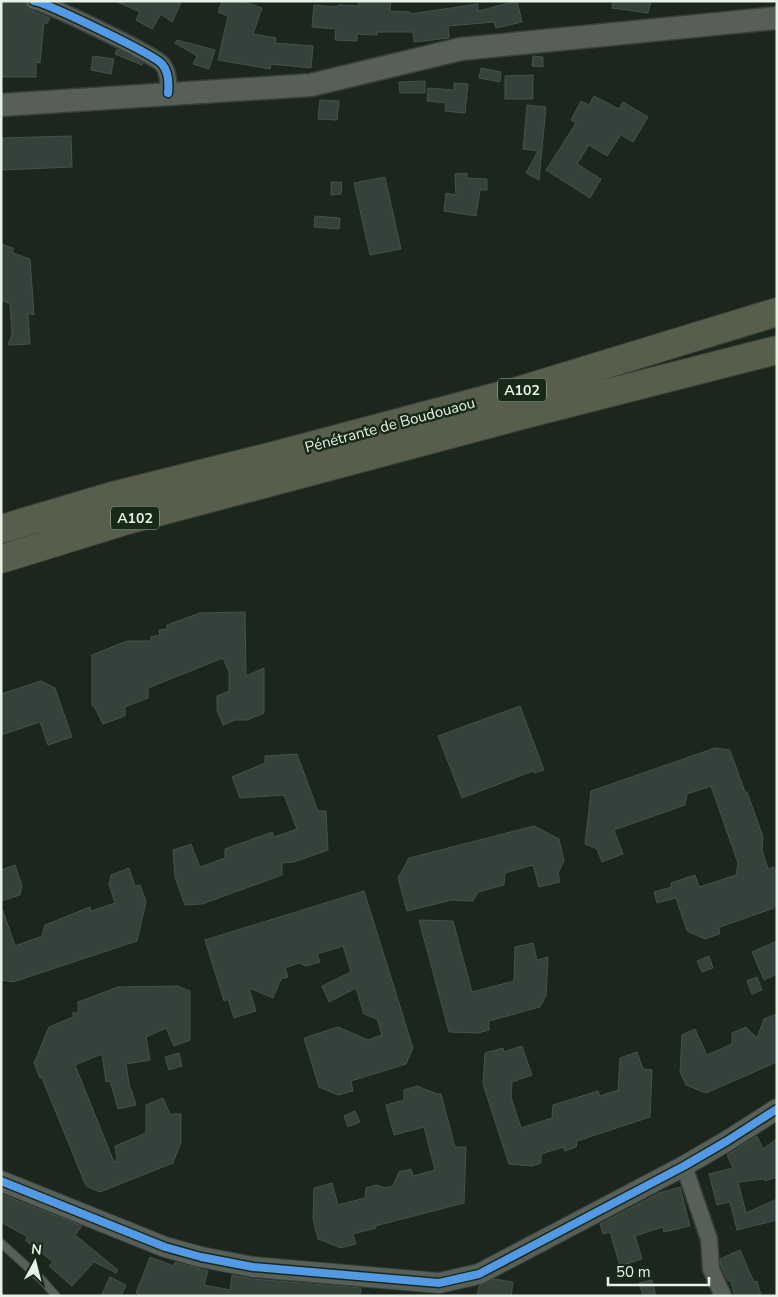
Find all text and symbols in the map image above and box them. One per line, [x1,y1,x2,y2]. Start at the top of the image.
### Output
road number: A102 [498,378,546,402]
street label: Pénétrante de Boudouaou [303,393,477,457]
road number: A102 [111,506,159,530]
north arrow [10,1237,60,1287]
text: N [30,1240,43,1260]
scale bar [608,1254,709,1286]
text: 50 m [616,1262,651,1282]

